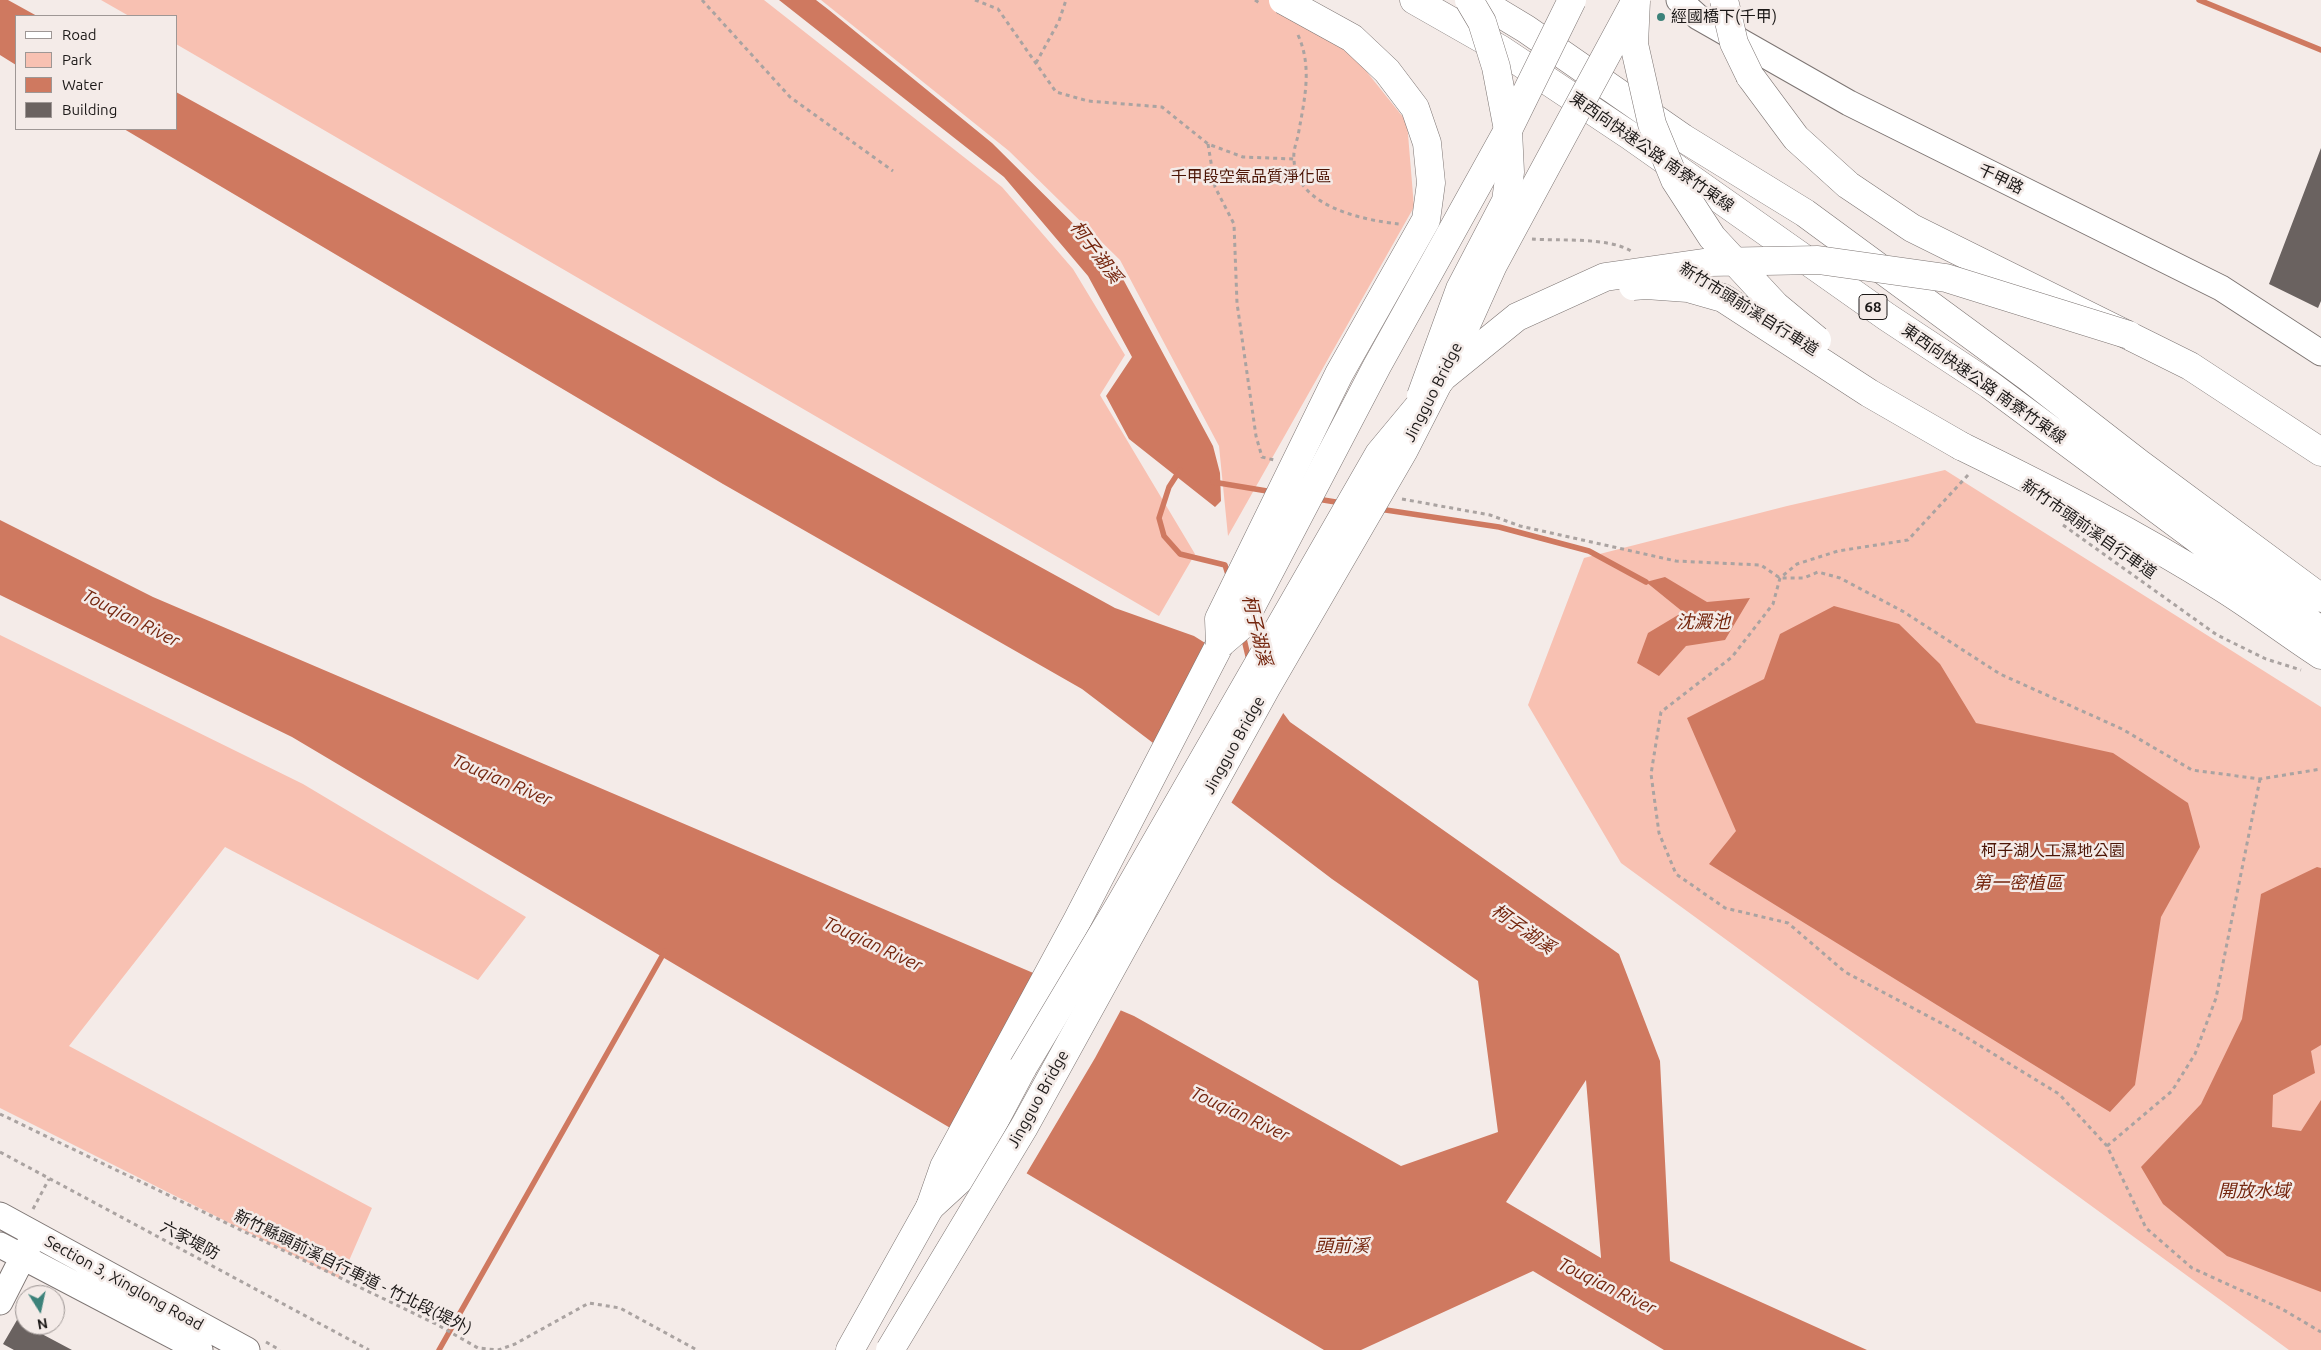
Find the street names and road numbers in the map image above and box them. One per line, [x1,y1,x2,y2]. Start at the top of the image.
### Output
street label: 東西向快速公路 南寮竹東線 [1566,88,1738,216]
street label: 千甲路 [1975,160,2027,198]
street label: 新竹市頭前溪自行車道 [1676,258,1822,360]
road number: 68 [1859,294,1887,320]
street label: 東西向快速公路 南寮竹東線 [1898,320,2070,448]
street label: Jingguo Bridge [1400,339,1466,445]
street label: 新竹市頭前溪自行車道 [2018,475,2160,583]
street label: Jingguo Bridge [1199,693,1269,797]
street label: Jingguo Bridge [1003,1047,1073,1151]
street label: 新竹縣頭前溪自行車道 - 竹北段(堤外) [231,1206,475,1338]
street label: 六家堤防 [157,1217,223,1263]
street label: Section 3, Xinglong Road [41,1231,207,1335]

